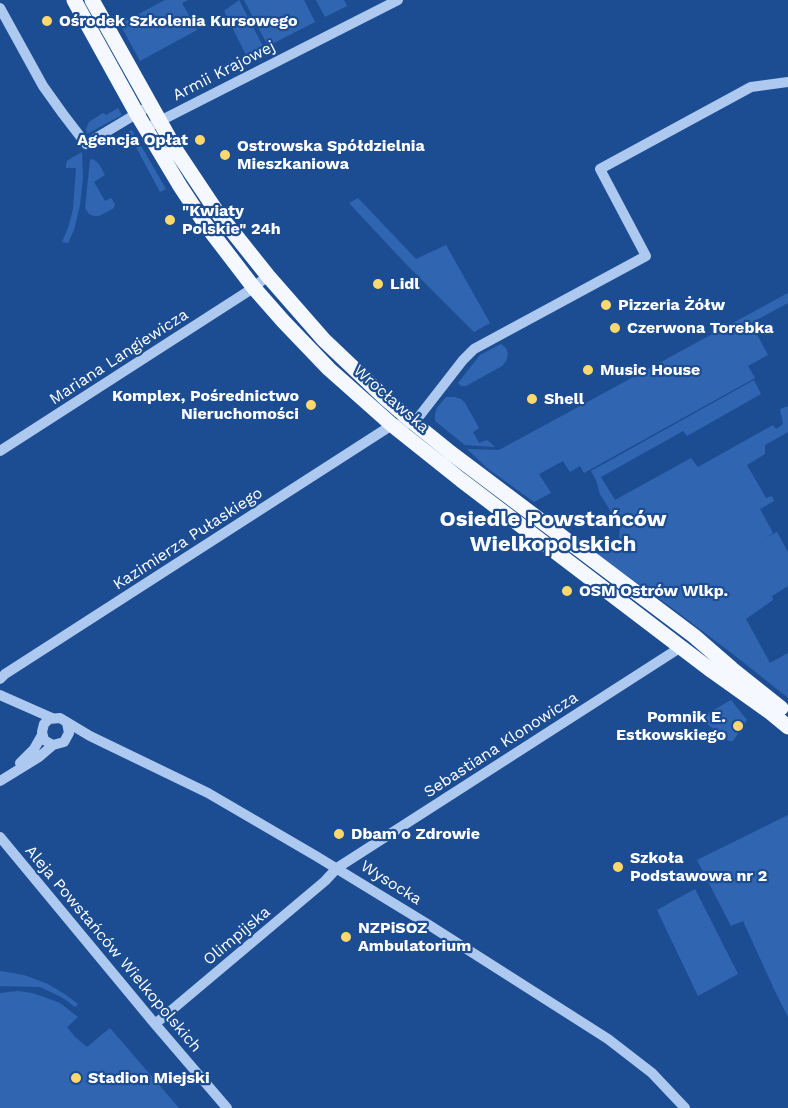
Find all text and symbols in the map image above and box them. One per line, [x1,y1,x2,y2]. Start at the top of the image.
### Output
place label: Ośrodek Szkolenia Kursowego [59,11,298,31]
marker: Ośrodek Szkolenia Kursowego [40,14,54,28]
street label: Armii Krajowej [170,37,278,105]
place label: Agencja Opłat [77,130,188,150]
marker: Agencja Opłat [193,133,207,147]
place label: Ostrowska Spółdzielnia Mieszkaniowa [237,136,425,174]
marker: Ostrowska Spółdzielnia Mieszkaniowa [218,148,232,162]
place label: "Kwiaty Polskie" 24h [182,201,281,239]
marker: "Kwiaty Polskie" 24h [163,213,177,227]
place label: Lidl [390,274,420,294]
marker: Lidl [371,277,385,291]
place label: Pizzeria Żółw [618,295,725,315]
marker: Pizzeria Żółw [599,298,613,312]
street label: Mariana Langiewicza [46,305,192,409]
place label: Czerwona Torebka [627,318,774,338]
marker: Czerwona Torebka [608,321,622,335]
place label: Music House [600,360,700,380]
street label: Wrocławska [349,361,433,437]
marker: Music House [581,363,595,377]
place label: Komplex, Pośrednictwo Nieruchomości [112,386,299,424]
place label: Shell [544,389,584,409]
marker: Shell [525,392,539,406]
marker: Komplex, Pośrednictwo Nieruchomości [304,398,318,412]
street label: Kazimierza Pułaskiego [110,484,266,594]
district label: Osiedle Powstańców Wielkopolskich [439,507,667,558]
place label: OSM Ostrów Wlkp. [579,581,728,601]
marker: OSM Ostrów Wlkp. [560,584,574,598]
street label: Sebastiana Klonowicza [420,688,582,802]
place label: Pomnik E. Estkowskiego [616,707,726,745]
marker: Pomnik E. Estkowskiego [731,719,745,733]
place label: Dbam o Zdrowie [351,824,480,844]
marker: Dbam o Zdrowie [332,827,346,841]
street label: Aleja Powstańców Wielkopolskich [21,842,205,1056]
place label: Szkoła Podstawowa nr 2 [630,848,767,886]
street label: Wysocka [357,857,425,909]
marker: Szkoła Podstawowa nr 2 [611,860,625,874]
street label: Olimpijska [200,903,274,969]
place label: NZPiSOZ Ambulatorium [358,918,471,956]
marker: NZPiSOZ Ambulatorium [339,930,353,944]
place label: Stadion Miejski [88,1068,210,1088]
marker: Stadion Miejski [69,1071,83,1085]

